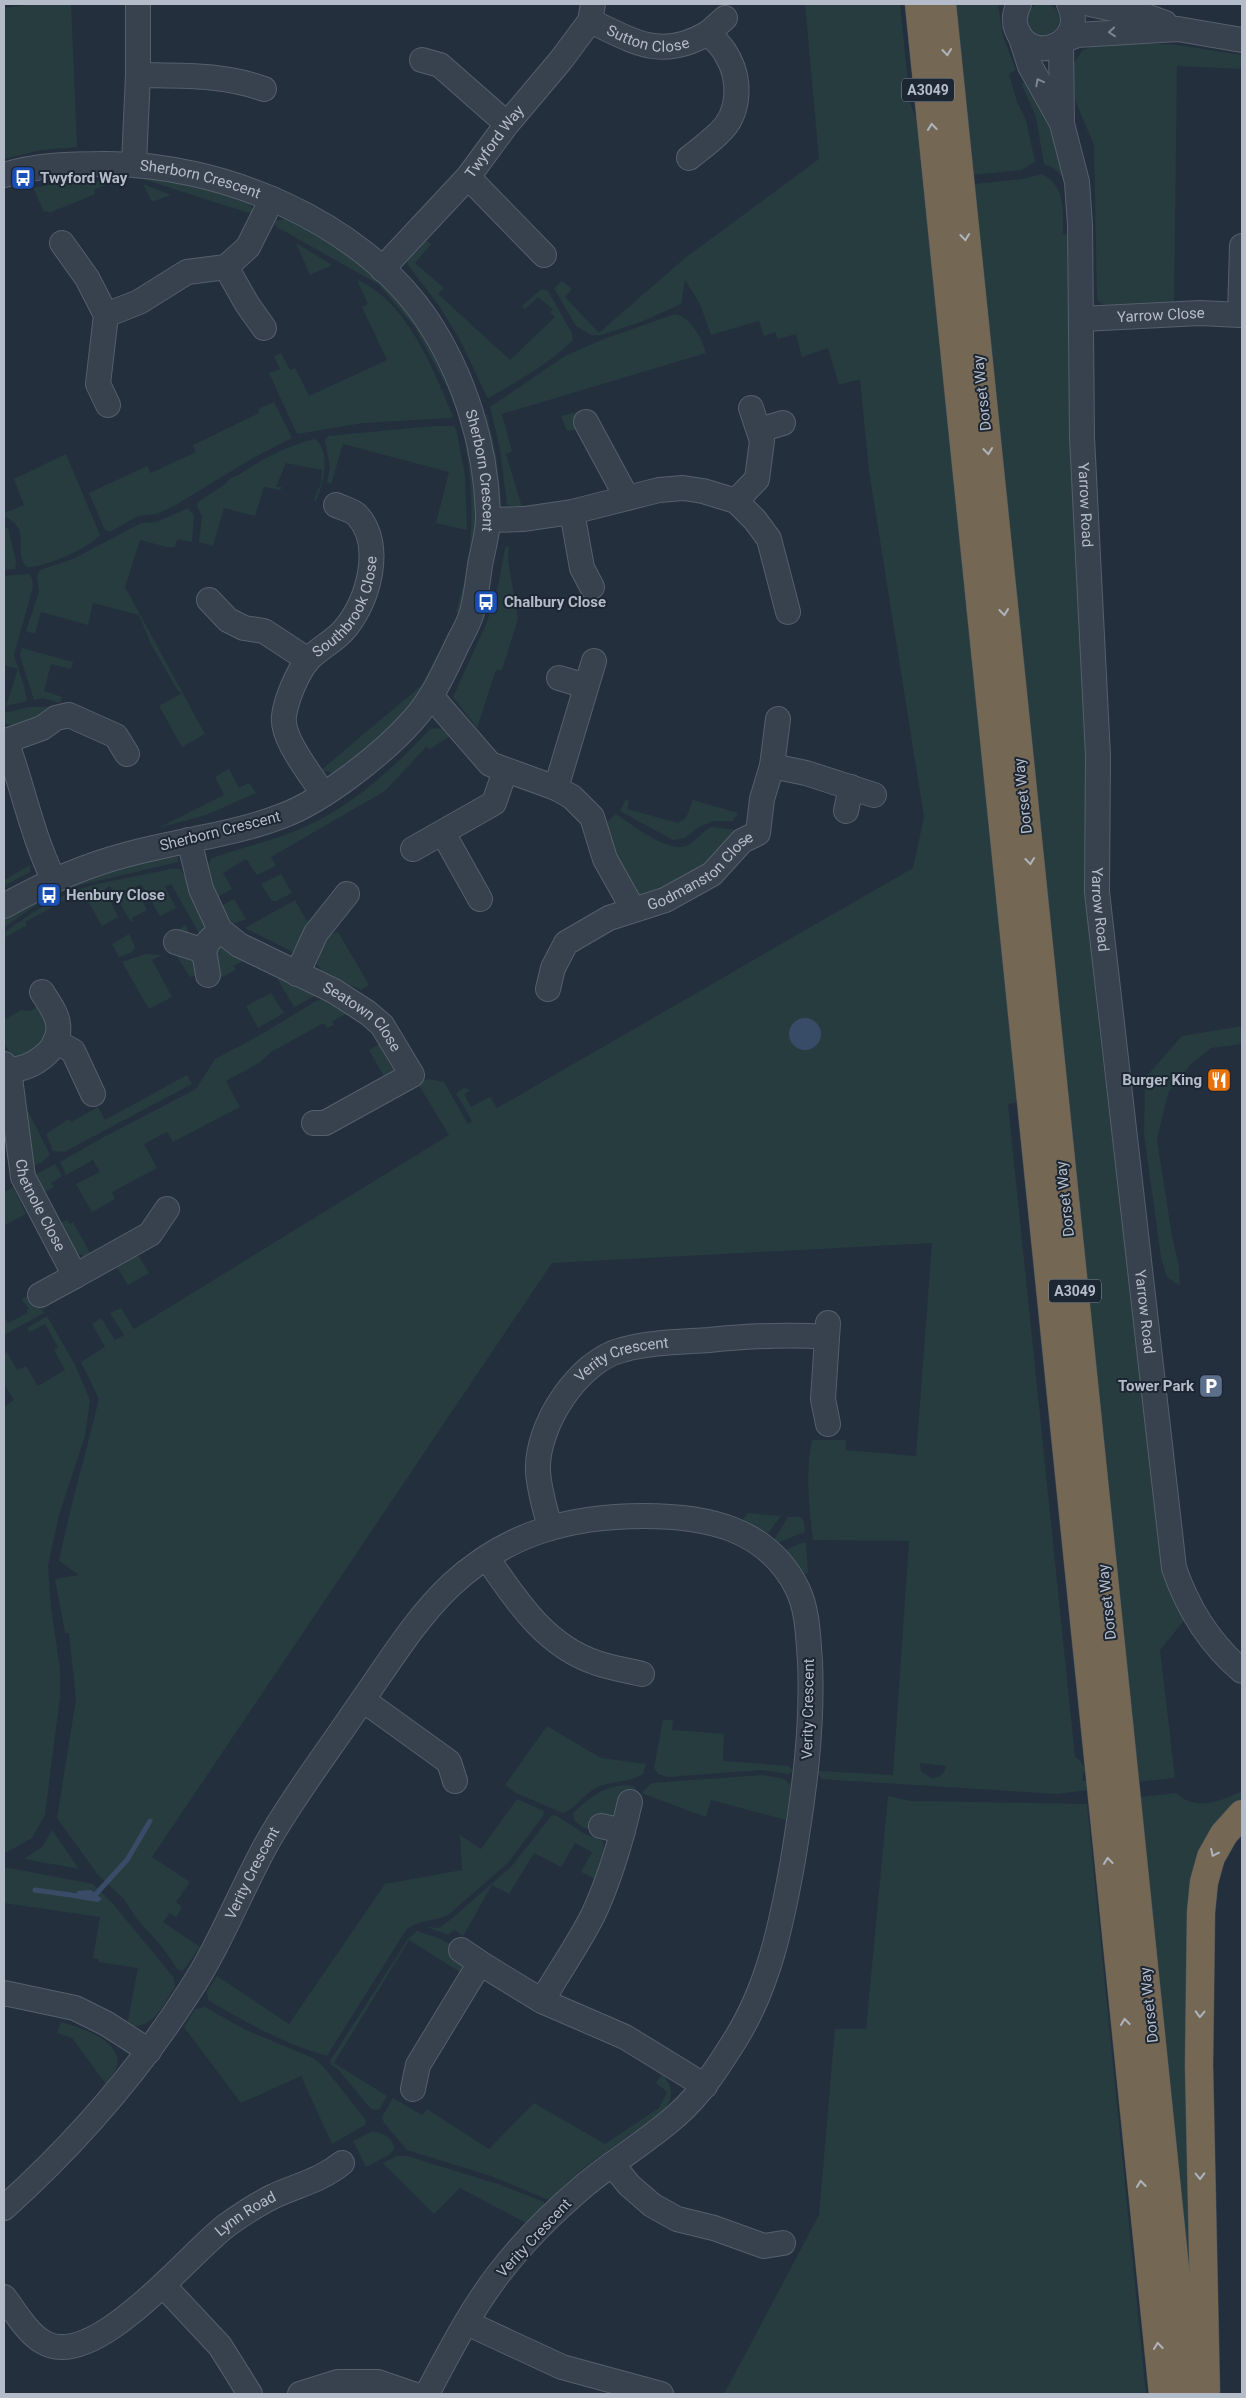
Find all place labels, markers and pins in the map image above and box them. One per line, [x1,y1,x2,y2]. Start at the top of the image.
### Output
bus stop icon: Twyford Way [10,165,36,191]
place label: Twyford Way [40,169,128,187]
bus stop icon: Chalbury Close [473,589,499,615]
place label: Chalbury Close [504,593,606,611]
bus stop icon: Henbury Close [36,882,62,908]
place label: Henbury Close [66,886,165,904]
restaurant icon: Burger King [1206,1067,1232,1093]
place label: Burger King [1122,1071,1202,1089]
parking icon: Tower Park [1198,1373,1224,1399]
place label: Tower Park [1118,1377,1195,1395]

